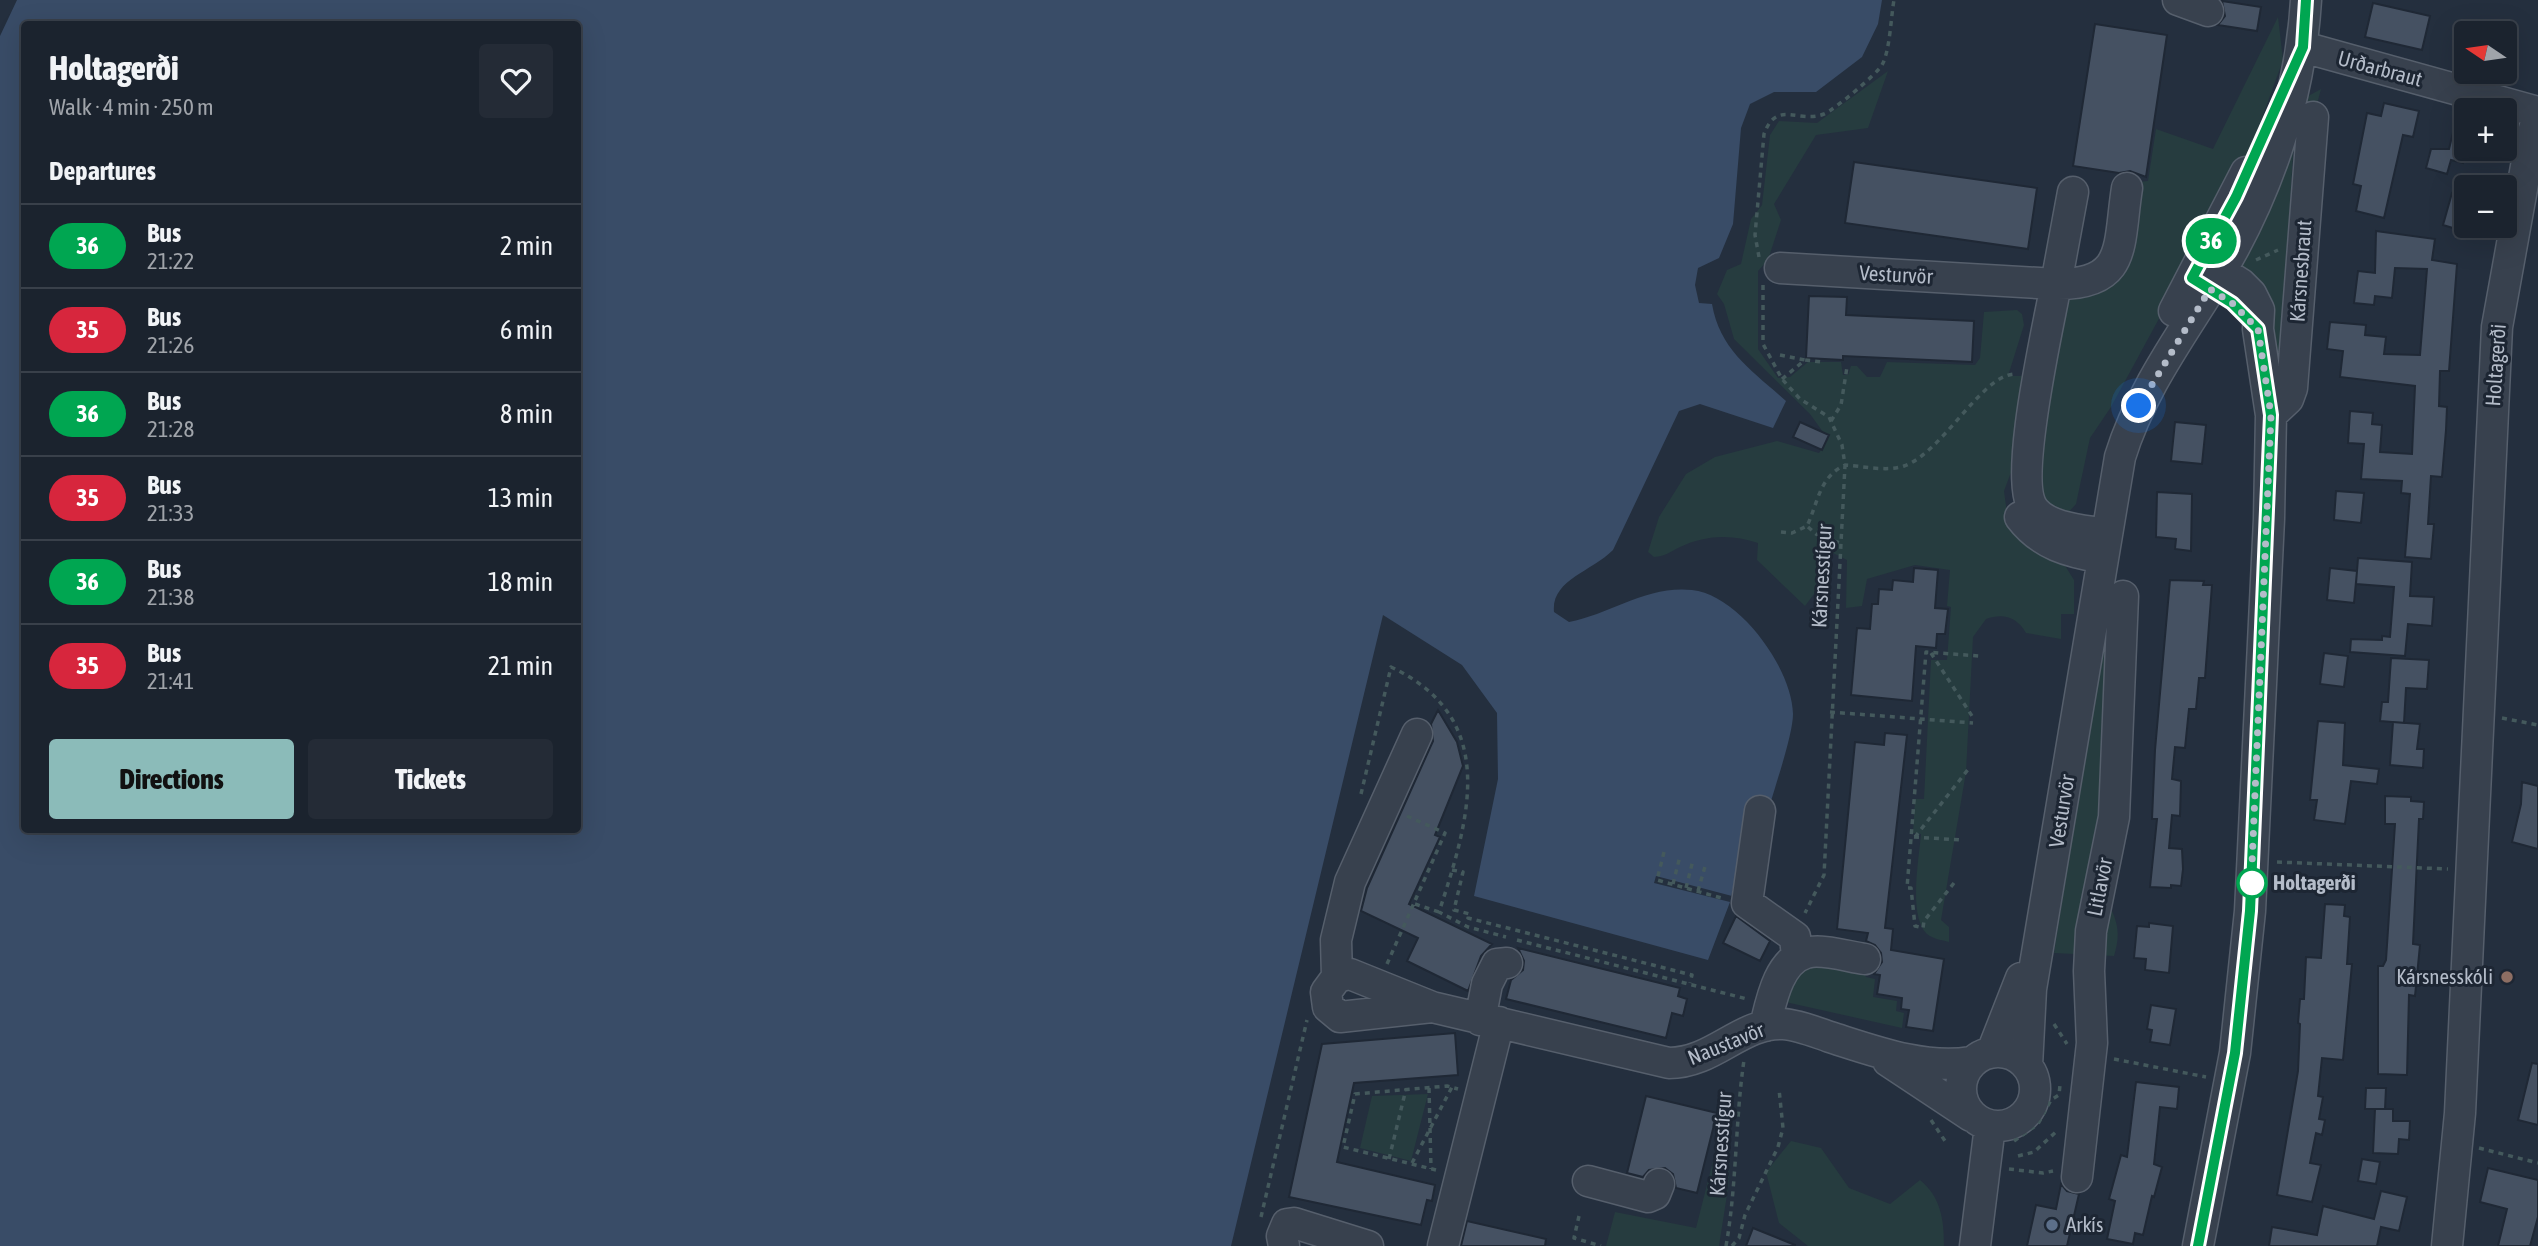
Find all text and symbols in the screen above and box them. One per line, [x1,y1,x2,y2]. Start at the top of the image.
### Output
north arrow [2454,21,2516,84]
map controls [2454,21,2517,238]
button: heart [479,44,553,118]
street label: Urðarbraut [2336,45,2425,91]
text: Holtagerði [49,49,179,87]
text: Walk · 4 min · 250 m [49,94,213,120]
button: + [2454,98,2517,161]
text: Departures [49,156,156,186]
button: − [2454,175,2517,238]
text: Bus [147,218,181,248]
line badge: 36 [2180,218,2242,264]
street label: Kársnesbraut [2284,219,2316,323]
text: 36 [2200,227,2222,254]
text: 2 min [500,231,553,261]
text: 36 [76,232,99,259]
text: 21:22 [147,248,194,274]
street label: Vesturvör [1859,260,1934,288]
text: Bus [147,302,181,332]
text: 6 min [500,315,553,345]
text: 35 [76,316,99,343]
street label: Holtagerði [2480,323,2510,407]
text: 21:26 [147,332,194,358]
text: Bus [147,386,181,416]
your location [2121,388,2156,423]
text: 8 min [500,399,553,429]
text: 36 [76,400,99,427]
text: 21:28 [147,416,194,442]
text: Bus [147,470,181,500]
text: 13 min [488,483,553,513]
text: 35 [76,484,99,511]
text: 21:33 [147,500,194,526]
street label: Kársnesstígur [1806,523,1836,629]
text: Bus [147,554,181,584]
text: 18 min [488,567,553,597]
text: 36 [76,568,99,595]
text: 21:38 [147,584,194,610]
text: Bus [147,638,181,668]
text: 21 min [488,651,553,681]
text: 35 [76,652,99,679]
text: 21:41 [147,668,194,694]
button: Directions [49,739,294,819]
button: Tickets [308,739,553,819]
street label: Vesturvör [2043,772,2079,849]
street label: Litlavör [2082,855,2117,918]
marker: Holtagerði [2237,868,2267,898]
place label: Holtagerði [2273,870,2356,894]
place label: Kársnesskóli [2396,964,2493,988]
marker: Kársnesskóli [2499,969,2515,985]
street label: Naustavör [1684,1017,1768,1069]
street label: Kársnesstígur [1704,1090,1736,1197]
place label: Arkís [2066,1212,2103,1236]
marker: Arkís [2044,1217,2060,1233]

